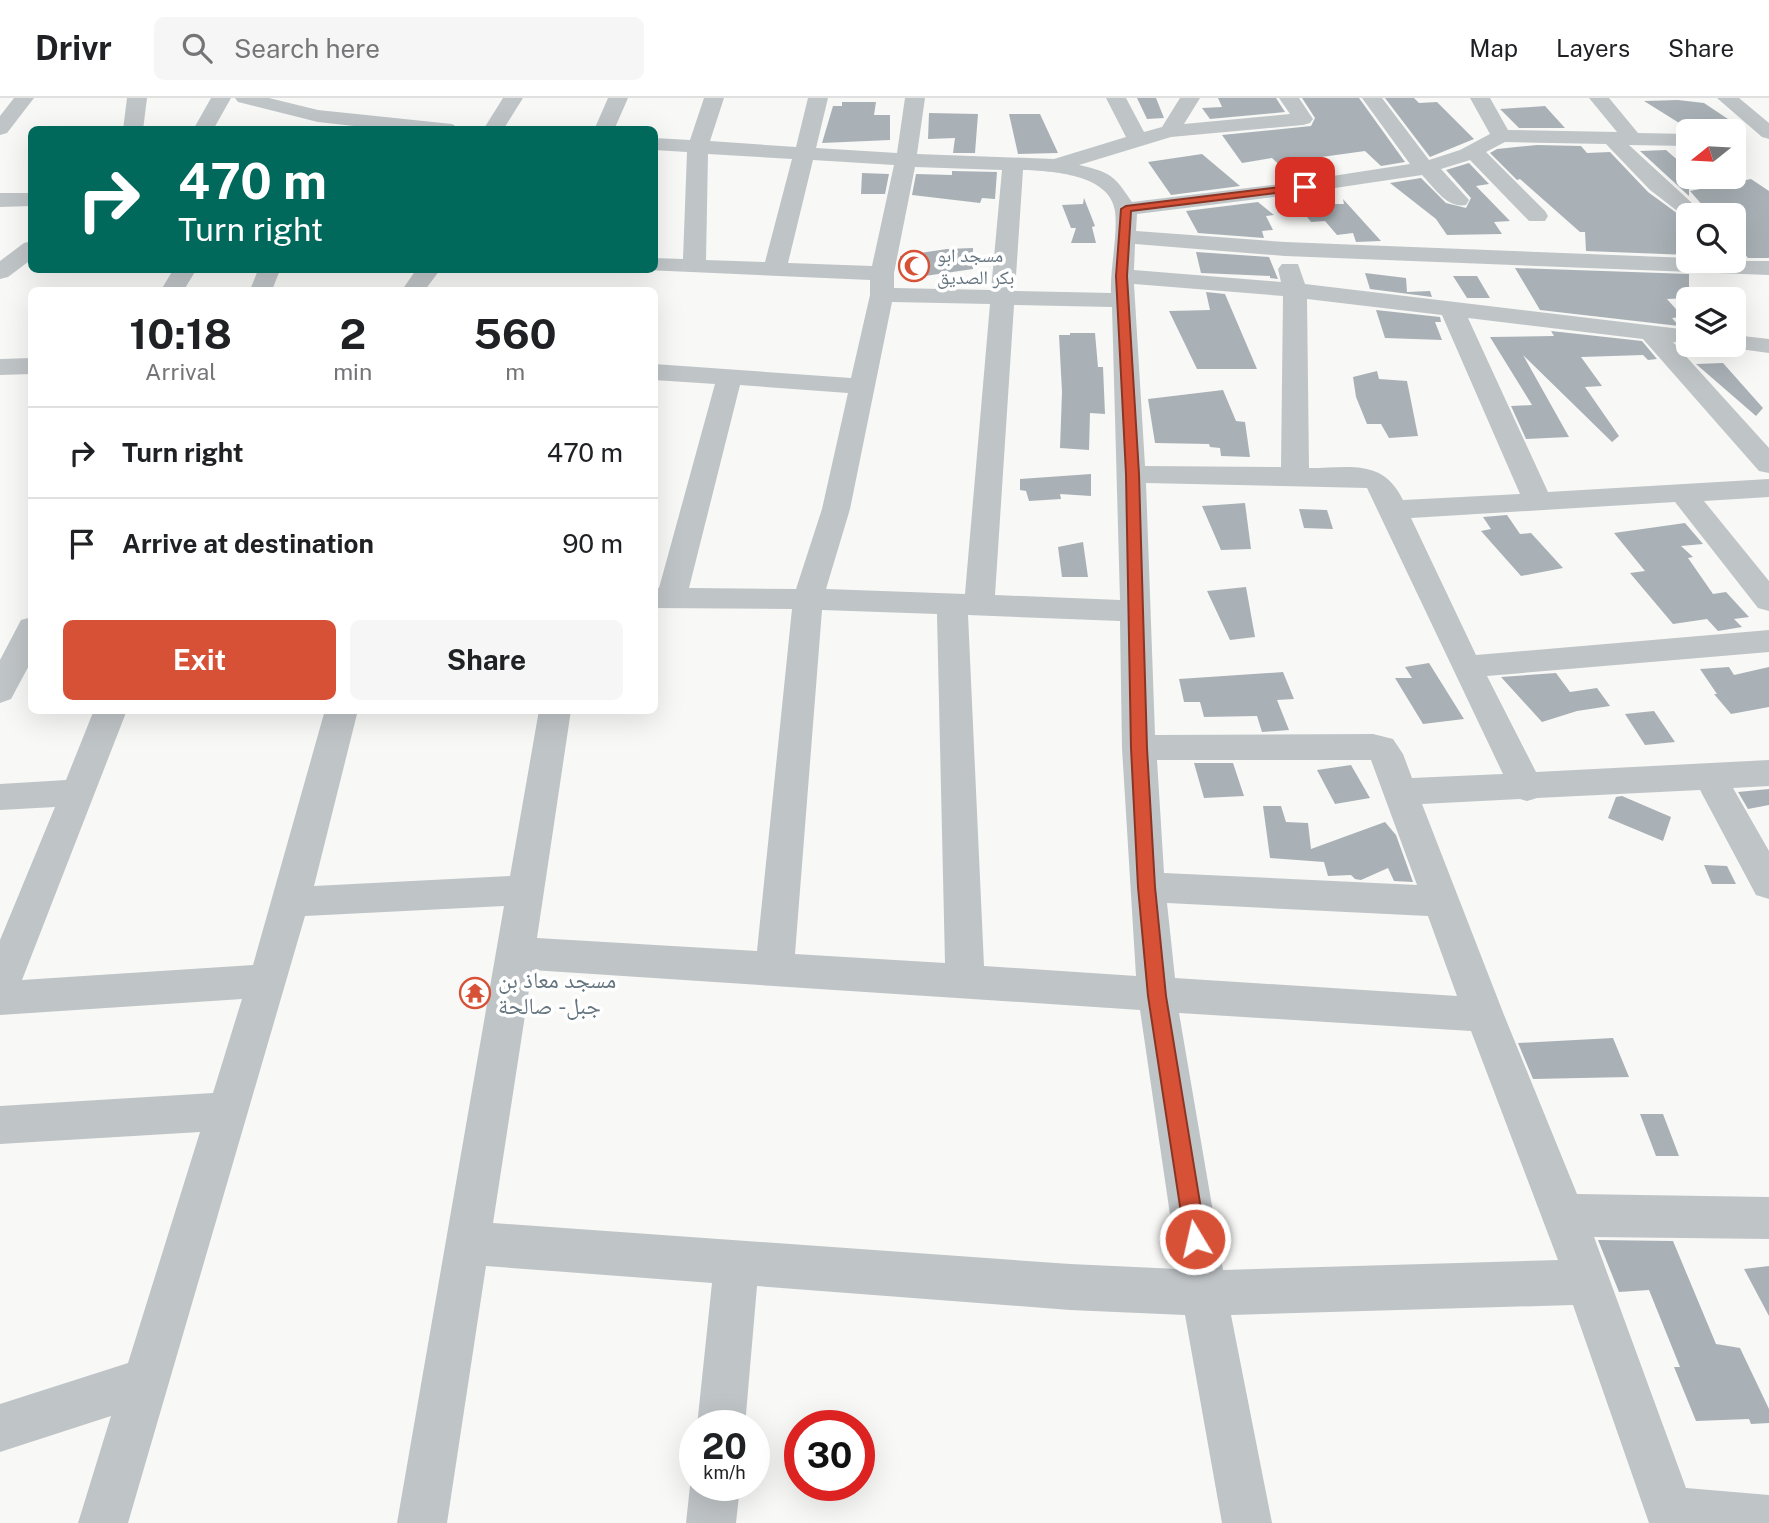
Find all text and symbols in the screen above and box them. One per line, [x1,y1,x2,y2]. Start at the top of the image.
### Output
search box [154,17,644,80]
text: Drivr [35,29,112,67]
icon: search [178,29,216,67]
text: Search here [234,33,380,64]
text: Map [1469,34,1518,62]
text: Layers [1556,34,1630,62]
text: Share [1668,34,1734,62]
north arrow [1676,119,1746,189]
map controls [1676,119,1746,357]
text: 470 m [178,152,327,210]
icon: right [63,154,154,245]
pin [1275,157,1335,217]
icon: arrive [1286,168,1324,206]
button: search [1676,203,1746,273]
text: Turn right [178,211,323,248]
place label: مسجد ابو بكر الصديق [937,244,1014,289]
mosque icon: مسجد ابو بكر الصديق [897,249,931,283]
button: layers [1676,287,1746,357]
text: 10:18 [129,309,232,358]
text: 2 [339,309,366,358]
text: 560 [474,309,557,358]
text: Arrival [145,358,216,385]
text: min [333,358,372,385]
text: m [505,358,525,385]
icon: right [63,434,101,472]
text: Turn right [122,437,244,468]
text: 470 m [547,437,623,468]
icon: arrive [63,525,101,563]
text: Arrive at destination [122,528,374,559]
text: 90 m [562,528,623,559]
button: Exit [63,620,336,700]
button: Share [350,620,623,700]
place label: مسجد معاذ بن جبل - صالحة [498,966,616,1020]
temple icon: مسجد معاذ بن جبل - صالحة [458,976,492,1010]
position arrow [1158,1202,1232,1276]
speed limit sign: 30 [784,1410,875,1501]
text: 20 [702,1426,747,1467]
text: km/h [703,1462,746,1483]

